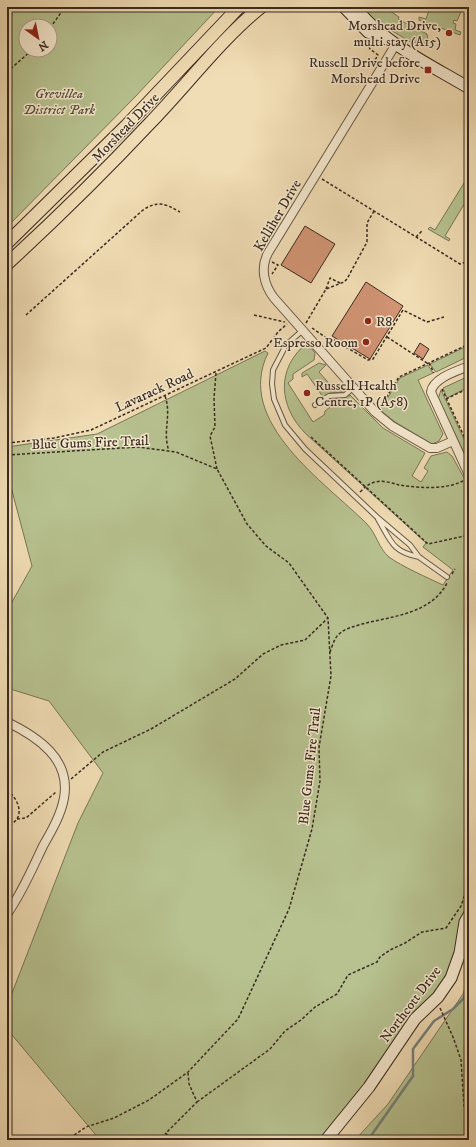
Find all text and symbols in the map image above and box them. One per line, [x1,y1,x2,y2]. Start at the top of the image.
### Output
place label: Morshead Drive, multi stay (A15) [348,17,441,51]
north arrow [18,18,58,58]
marker: Morshead Drive, multi stay (A15) [444,28,454,38]
text: N [35,37,51,54]
place label: Russell Drive before Morshead Drive [309,54,420,88]
marker: Russell Drive before Morshead Drive [423,65,433,75]
park label: Grevillea District Park [23,85,95,119]
street label: Morshead Drive [88,89,163,166]
street label: Kelliher Drive [250,176,306,255]
place label: R8 [376,313,392,331]
marker: R8 [363,316,373,326]
place label: Espresso Room [273,334,358,352]
marker: Espresso Room [361,337,371,347]
street label: Lavarack Road [112,365,196,417]
place label: Russell Health Centre, 1P (A58) [315,377,408,411]
marker: Russell Health Centre, 1P (A58) [302,388,312,398]
street label: Blue Gums Fire Trail [31,432,150,454]
street label: Blue Gums Fire Trail [295,706,325,826]
street label: Northcott Drive [376,963,445,1046]

